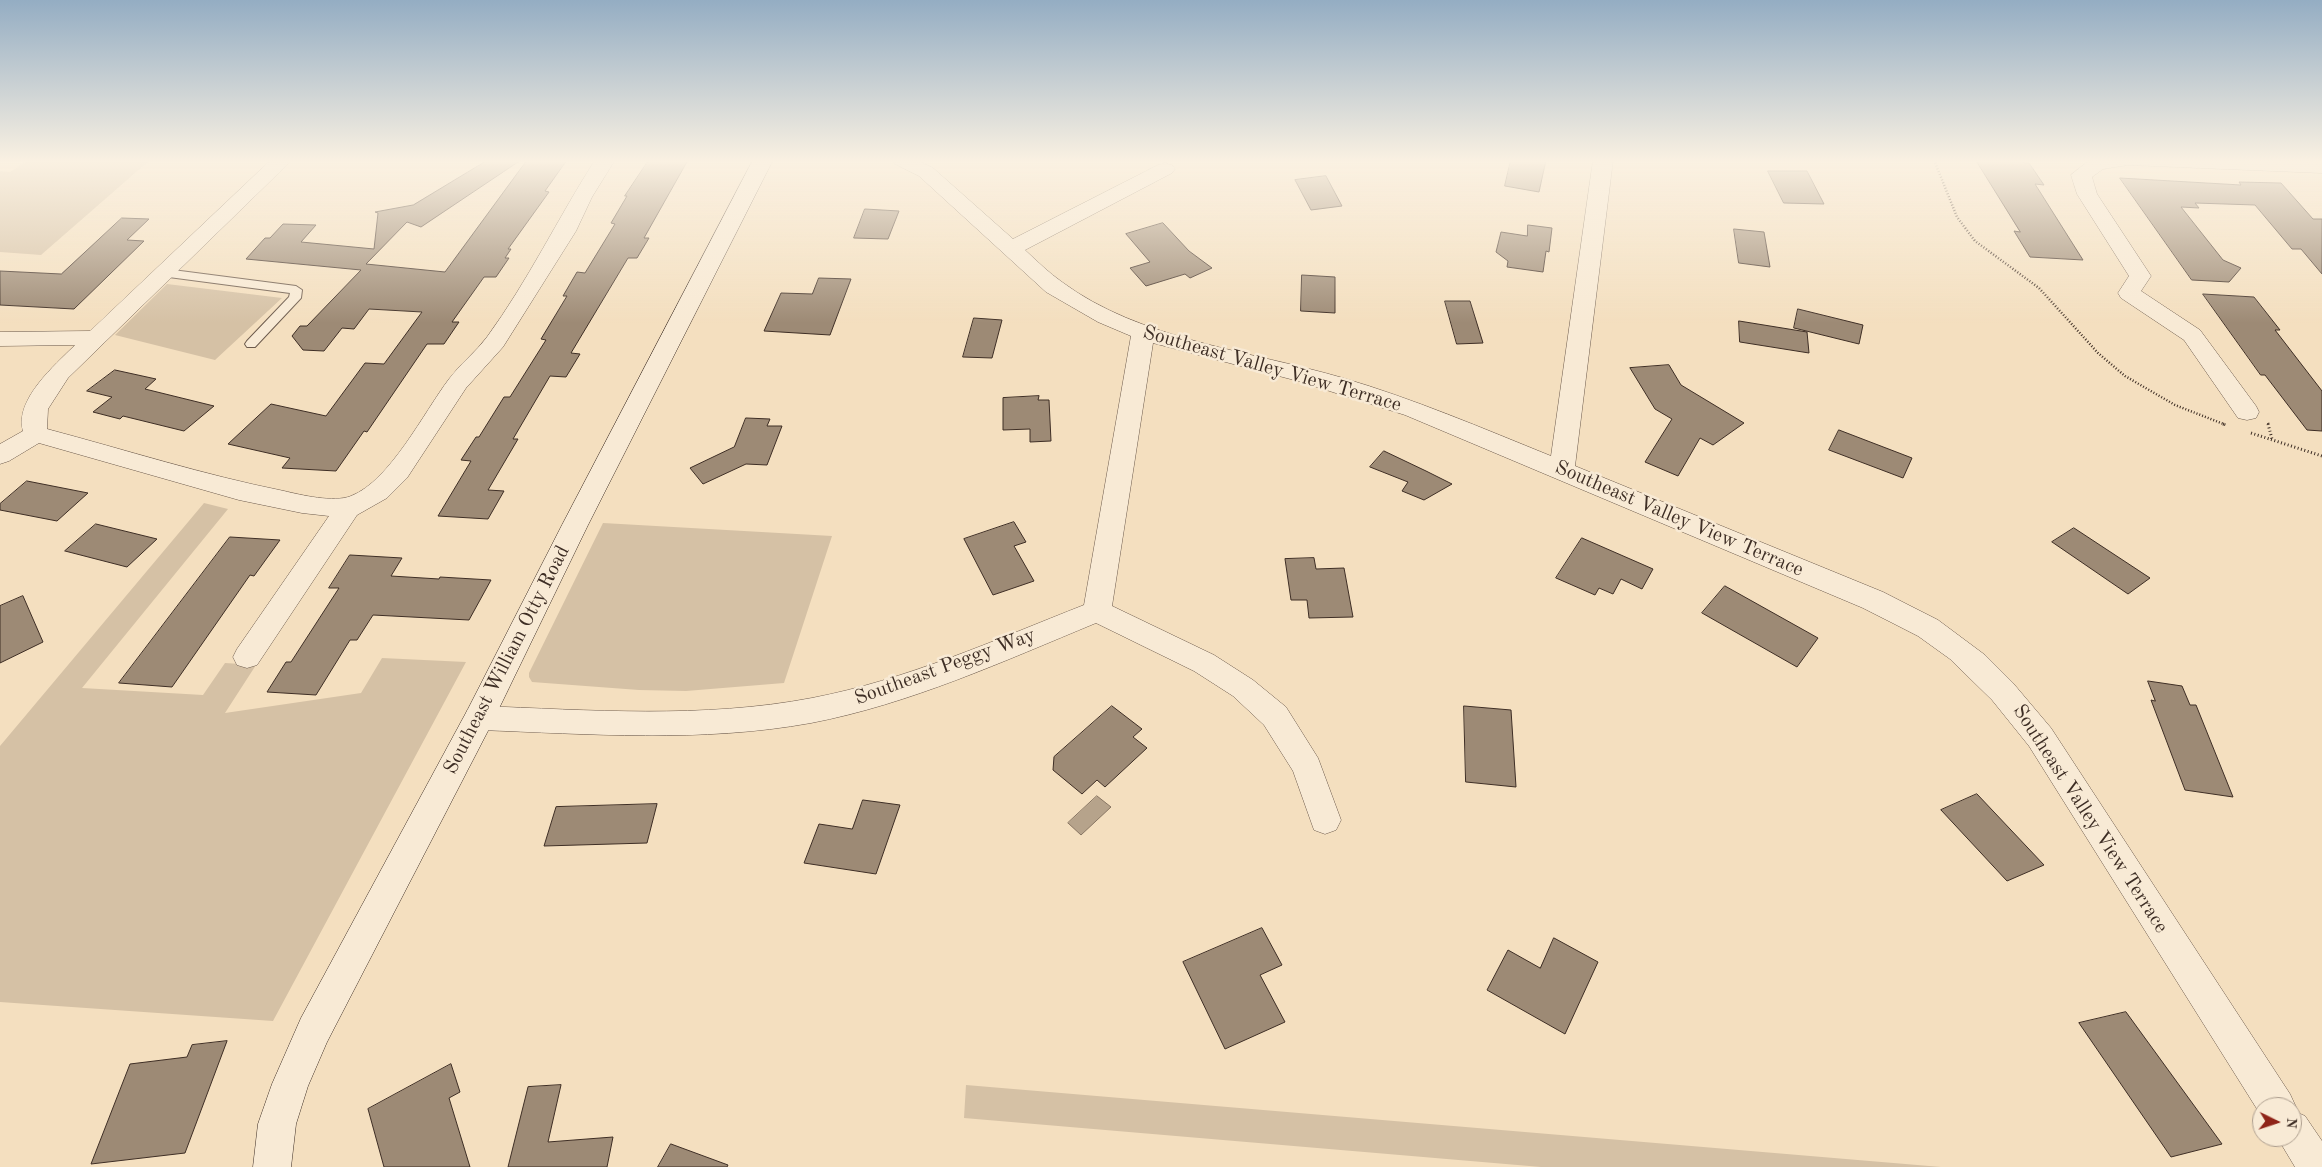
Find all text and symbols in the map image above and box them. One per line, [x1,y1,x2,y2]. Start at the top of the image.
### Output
street label: Southeast Valley View Terrace [1140,321,1404,417]
street label: Southeast Valley View Terrace [1551,456,1807,582]
street label: Southeast William Otty Road [439,542,575,778]
street label: Southeast Peggy Way [851,623,1039,711]
street label: Southeast Valley View Terrace [2007,700,2173,938]
north arrow [2252,1097,2302,1147]
text: N [2284,1117,2298,1129]

